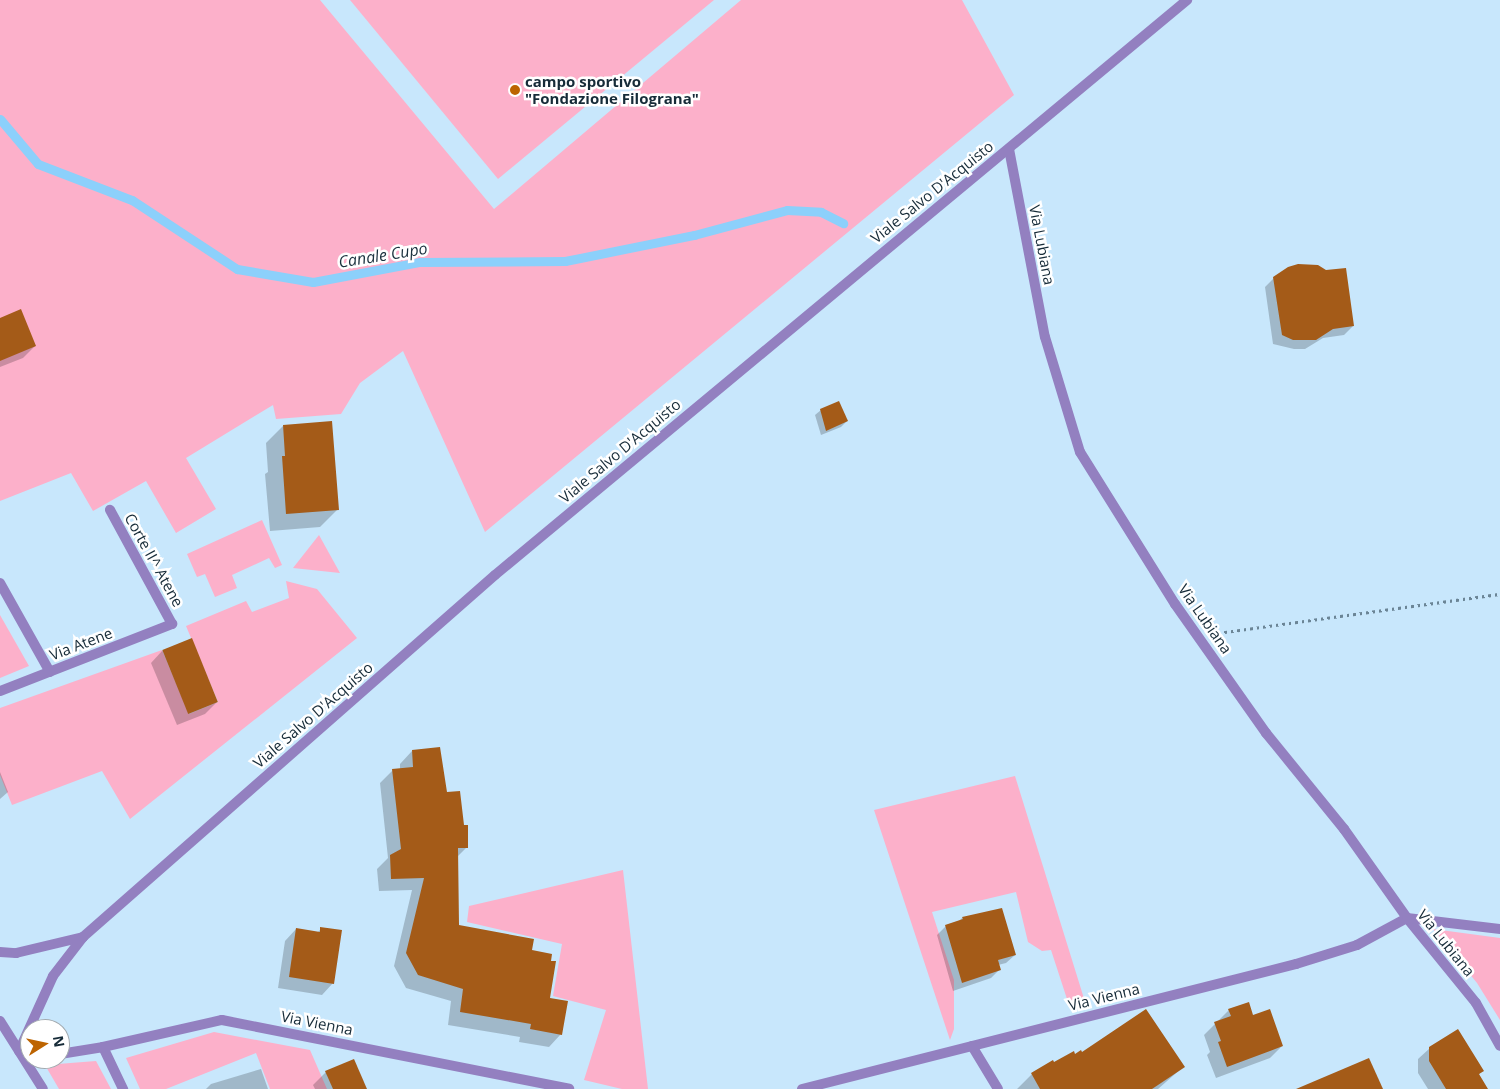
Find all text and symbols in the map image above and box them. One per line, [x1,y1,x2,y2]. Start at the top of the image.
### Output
place label: campo sportivo "Fondazione Filograna" [525,72,699,107]
marker: campo sportivo "Fondazione Filograna" [509,84,521,96]
street label: Viale Salvo D'Acquisto [867,137,997,247]
street label: Via Lubiana [1025,204,1059,286]
water label: Canale Cupo [337,238,429,272]
street label: Viale Salvo D'Acquisto [556,395,684,507]
street label: Corte II^ Atene [121,510,187,610]
street label: Via Lubiana [1174,581,1236,657]
street label: Via Atene [47,624,115,664]
street label: Viale Salvo D'Acquisto [250,658,376,772]
street label: Via Lubiana [1414,906,1478,980]
street label: Via Vienna [1066,979,1142,1015]
street label: Via Vienna [280,1007,354,1039]
north arrow [20,1019,70,1069]
text: N [49,1034,70,1049]

